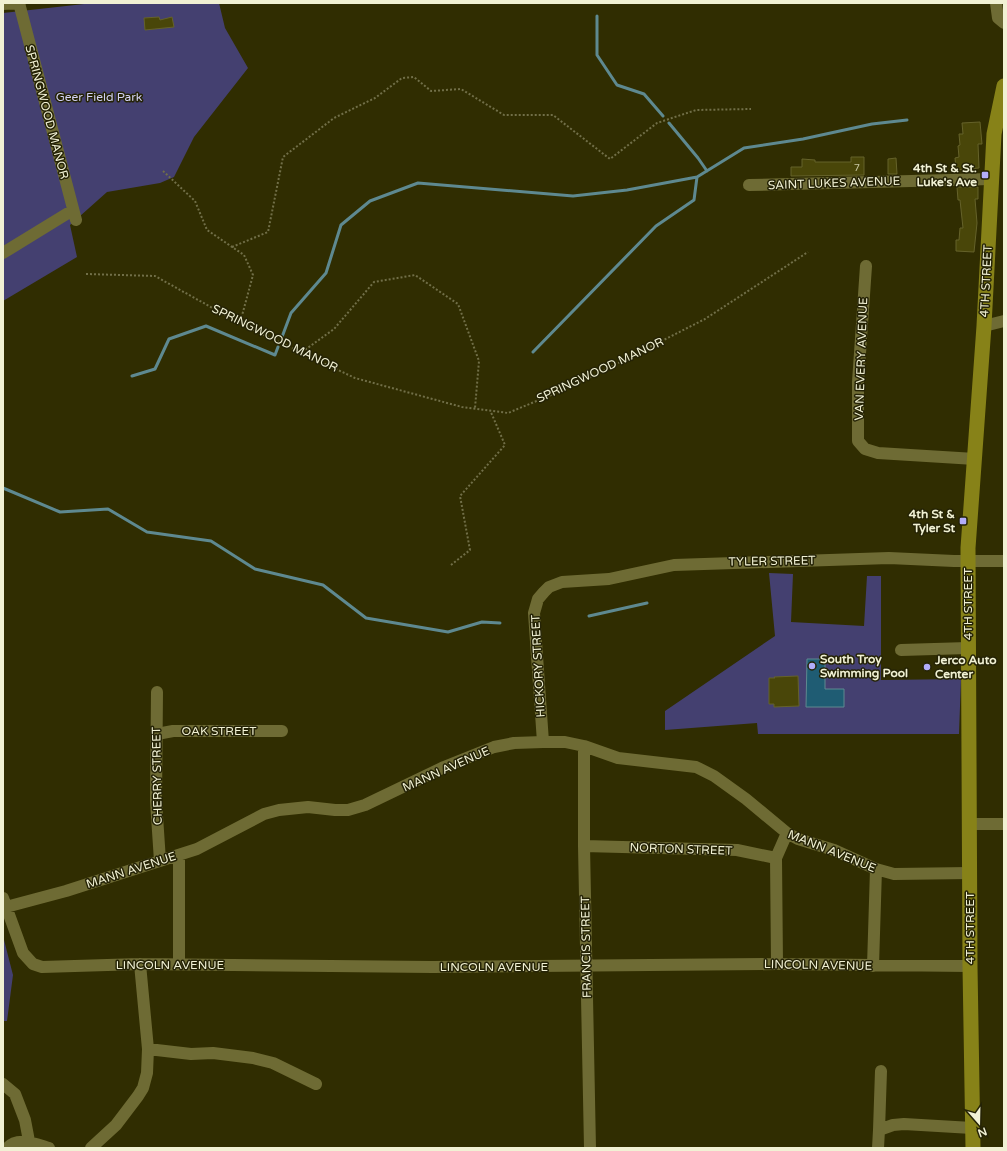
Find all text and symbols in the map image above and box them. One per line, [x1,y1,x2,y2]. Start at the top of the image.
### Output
street label: SPRINGWOOD MANOR [22,43,72,181]
park label: Geer Field Park [56,90,143,104]
place label: 4th St & St. Luke's Ave [913,161,977,189]
house number: 7 [854,162,860,174]
marker: 4th St & St. Luke's Ave [980,170,990,180]
street label: SAINT LUKES AVENUE [767,174,901,192]
street label: 4TH STREET [977,244,995,318]
street label: VAN EVERY AVENUE [852,297,870,421]
street label: SPRINGWOOD MANOR [210,301,340,375]
street label: SPRINGWOOD MANOR [534,334,666,406]
place label: 4th St & Tyler St [909,507,955,536]
marker: 4th St & Tyler St [958,516,968,526]
street label: TYLER STREET [728,553,816,569]
street label: 4TH STREET [961,567,975,640]
street label: HICKORY STREET [528,614,548,718]
place label: South Troy Swimming Pool [820,652,908,681]
place label: Jerco Auto Center [934,653,996,681]
marker: South Troy Swimming Pool [807,661,817,671]
marker: Jerco Auto Center [922,662,932,672]
street label: OAK STREET [181,724,257,738]
street label: CHERRY STREET [149,726,165,825]
street label: MANN AVENUE [400,743,492,794]
street label: MANN AVENUE [786,827,878,875]
street label: NORTON STREET [629,840,733,858]
street label: MANN AVENUE [84,849,178,891]
street label: 4TH STREET [963,891,977,964]
street label: FRANCIS STREET [578,895,594,998]
street label: LINCOLN AVENUE [764,957,873,973]
street label: LINCOLN AVENUE [116,958,224,972]
street label: LINCOLN AVENUE [440,960,548,974]
north arrow [959,1103,999,1143]
text: N [976,1124,989,1140]

